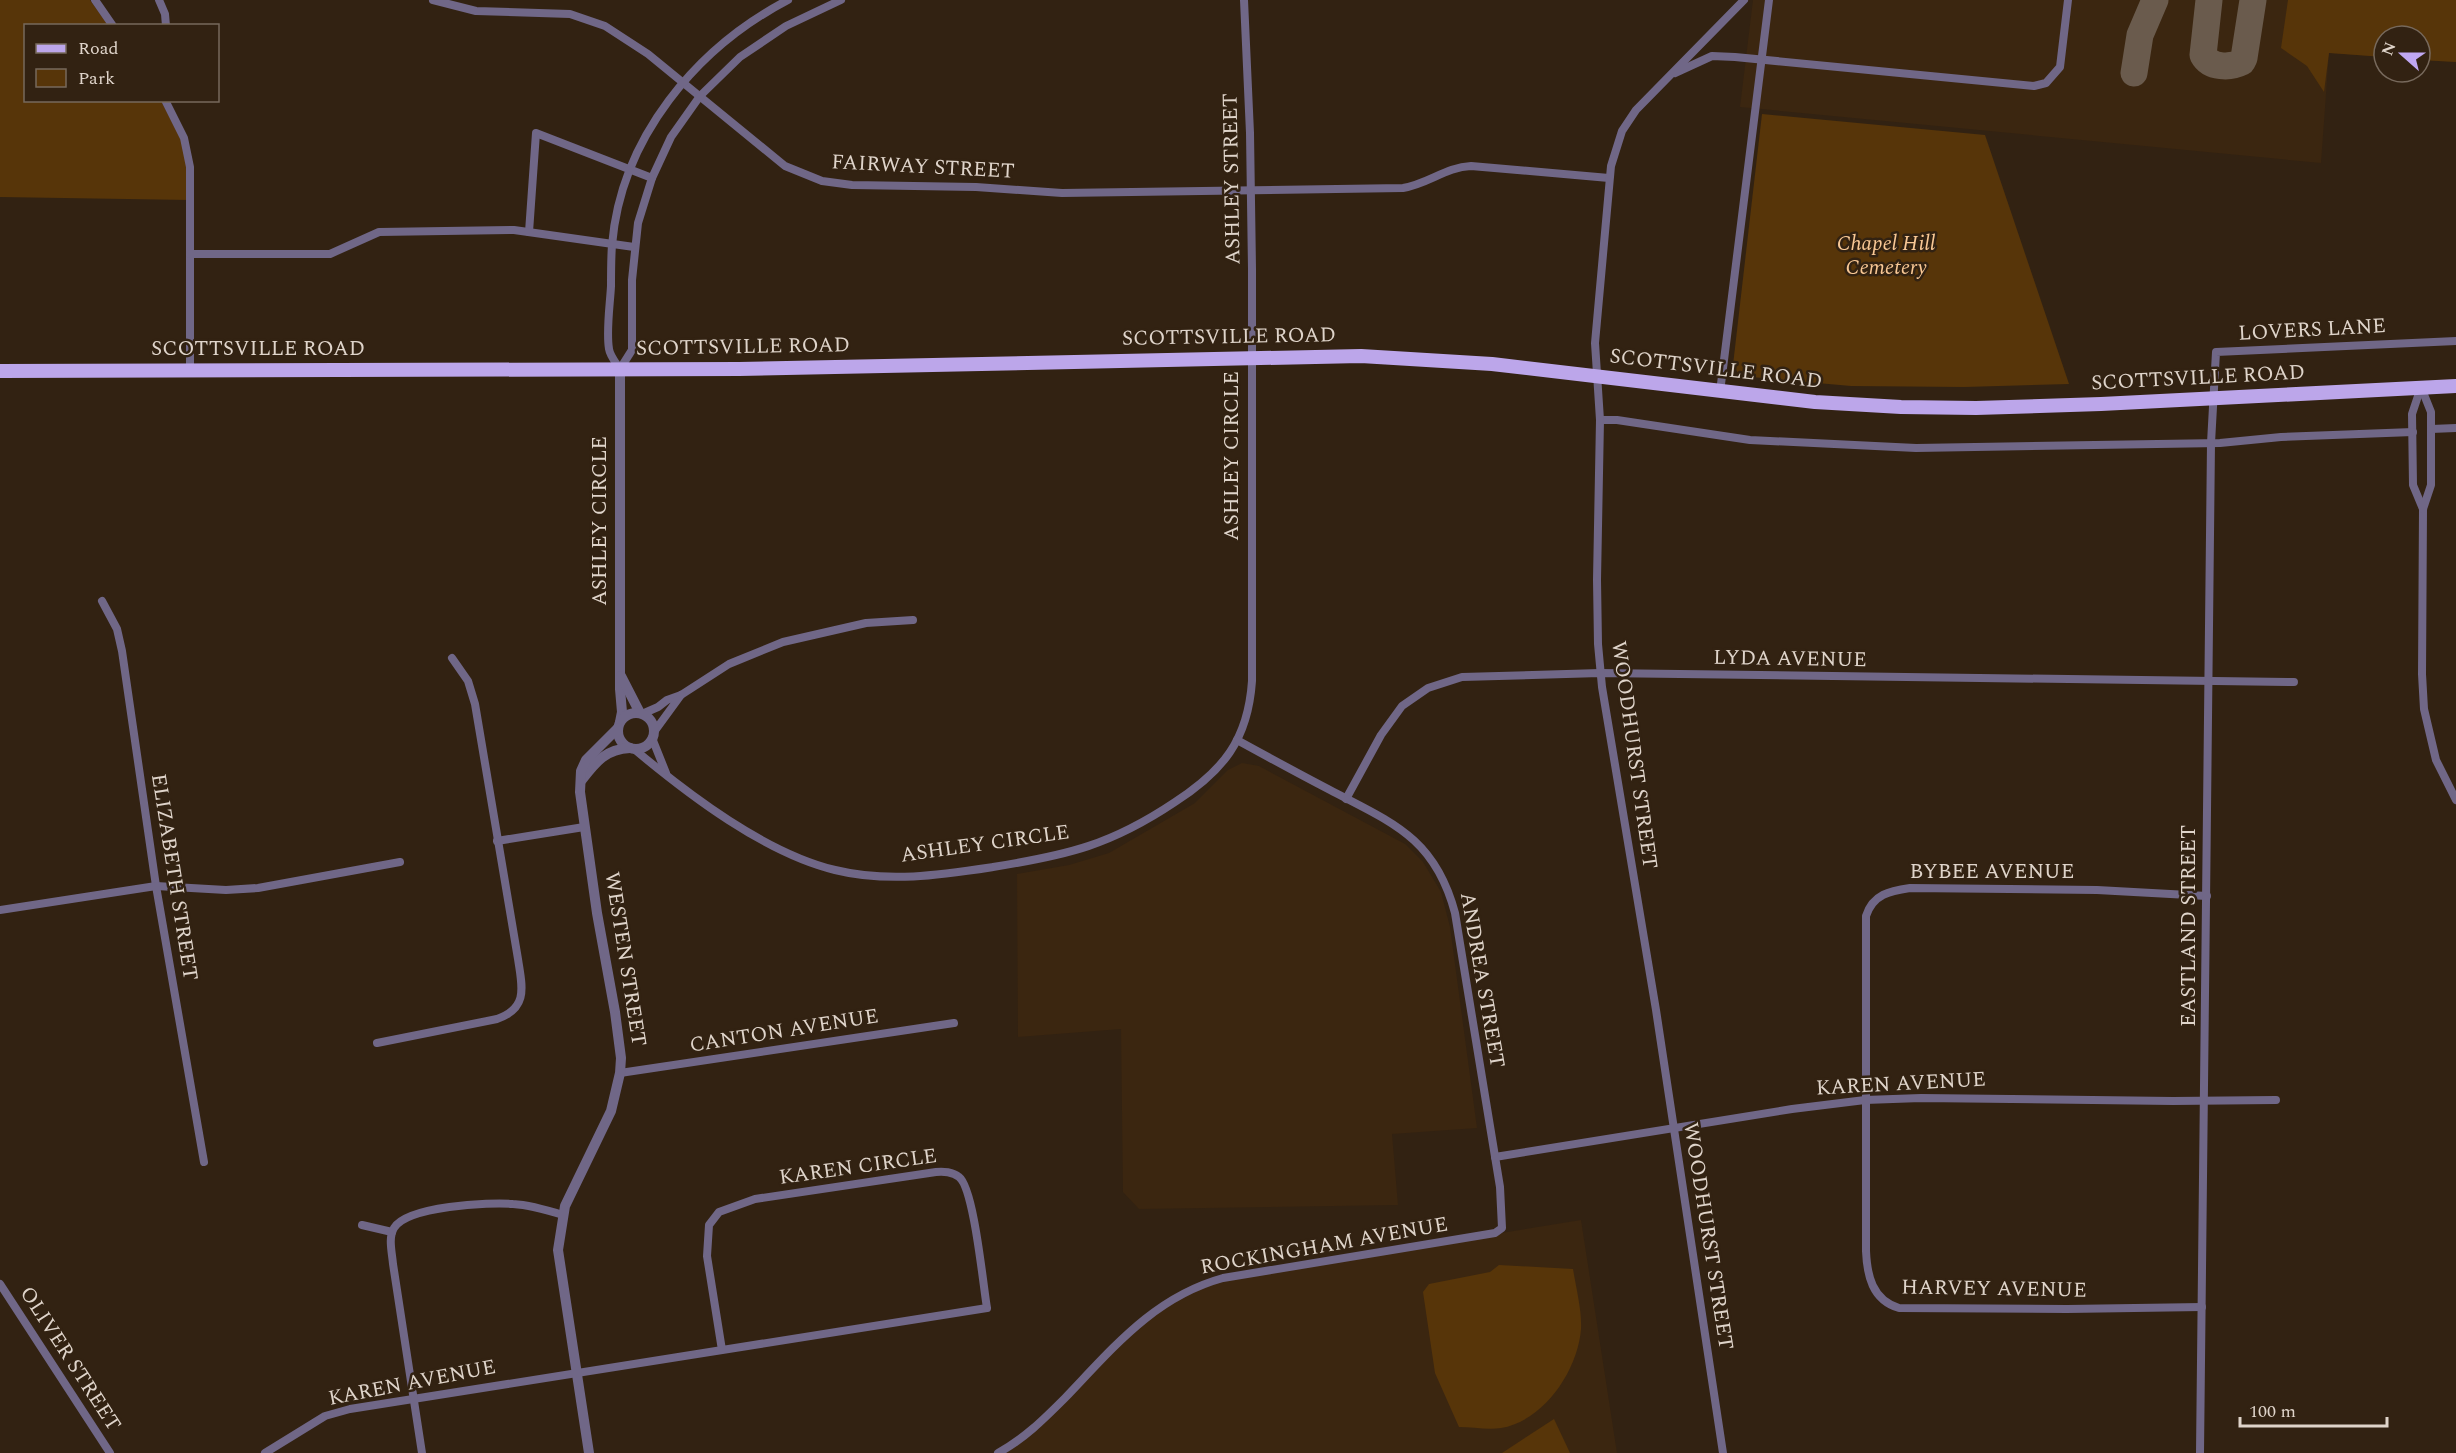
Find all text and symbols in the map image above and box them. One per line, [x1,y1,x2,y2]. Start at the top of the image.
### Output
legend [24,24,219,102]
north arrow [2372,24,2432,84]
text: Road [78,35,119,62]
text: N [2375,39,2402,59]
text: Park [78,65,115,92]
street label: ASHLEY STREET [1215,93,1249,265]
street label: FAIRWAY STREET [831,146,1015,188]
park label: Chapel Hill Cemetery [1837,228,1936,284]
street label: LOVERS LANE [2237,310,2387,350]
street label: SCOTTSVILLE ROAD [1122,319,1336,355]
street label: SCOTTSVILLE ROAD [636,329,850,365]
street label: SCOTTSVILLE ROAD [151,333,365,365]
street label: SCOTTSVILLE ROAD [1608,340,1824,398]
street label: SCOTTSVILLE ROAD [2090,356,2306,400]
street label: ASHLEY CIRCLE [1216,371,1248,541]
street label: ASHLEY CIRCLE [584,436,616,606]
street label: WOODHURST STREET [1602,639,1666,871]
street label: LYDA AVENUE [1713,642,1867,676]
street label: ELIZABETH STREET [142,771,206,983]
street label: ASHLEY CIRCLE [899,816,1071,872]
street label: EASTLAND STREET [2173,825,2205,1027]
street label: BYBEE AVENUE [1909,856,2075,888]
street label: WESTEN STREET [595,870,655,1048]
street label: ANDREA STREET [1451,890,1513,1070]
street label: CANTON AVENUE [687,1000,881,1062]
street label: KAREN AVENUE [1815,1064,1987,1104]
street label: WOODHURST STREET [1674,1120,1742,1352]
street label: KAREN CIRCLE [777,1140,939,1194]
street label: ROCKINGHAM AVENUE [1198,1208,1450,1284]
street label: HARVEY AVENUE [1901,1271,2087,1307]
street label: OLIVER STREET [11,1280,129,1438]
street label: KAREN AVENUE [325,1351,499,1415]
scale bar [2240,1390,2387,1428]
text: 100 m [2249,1398,2296,1425]

